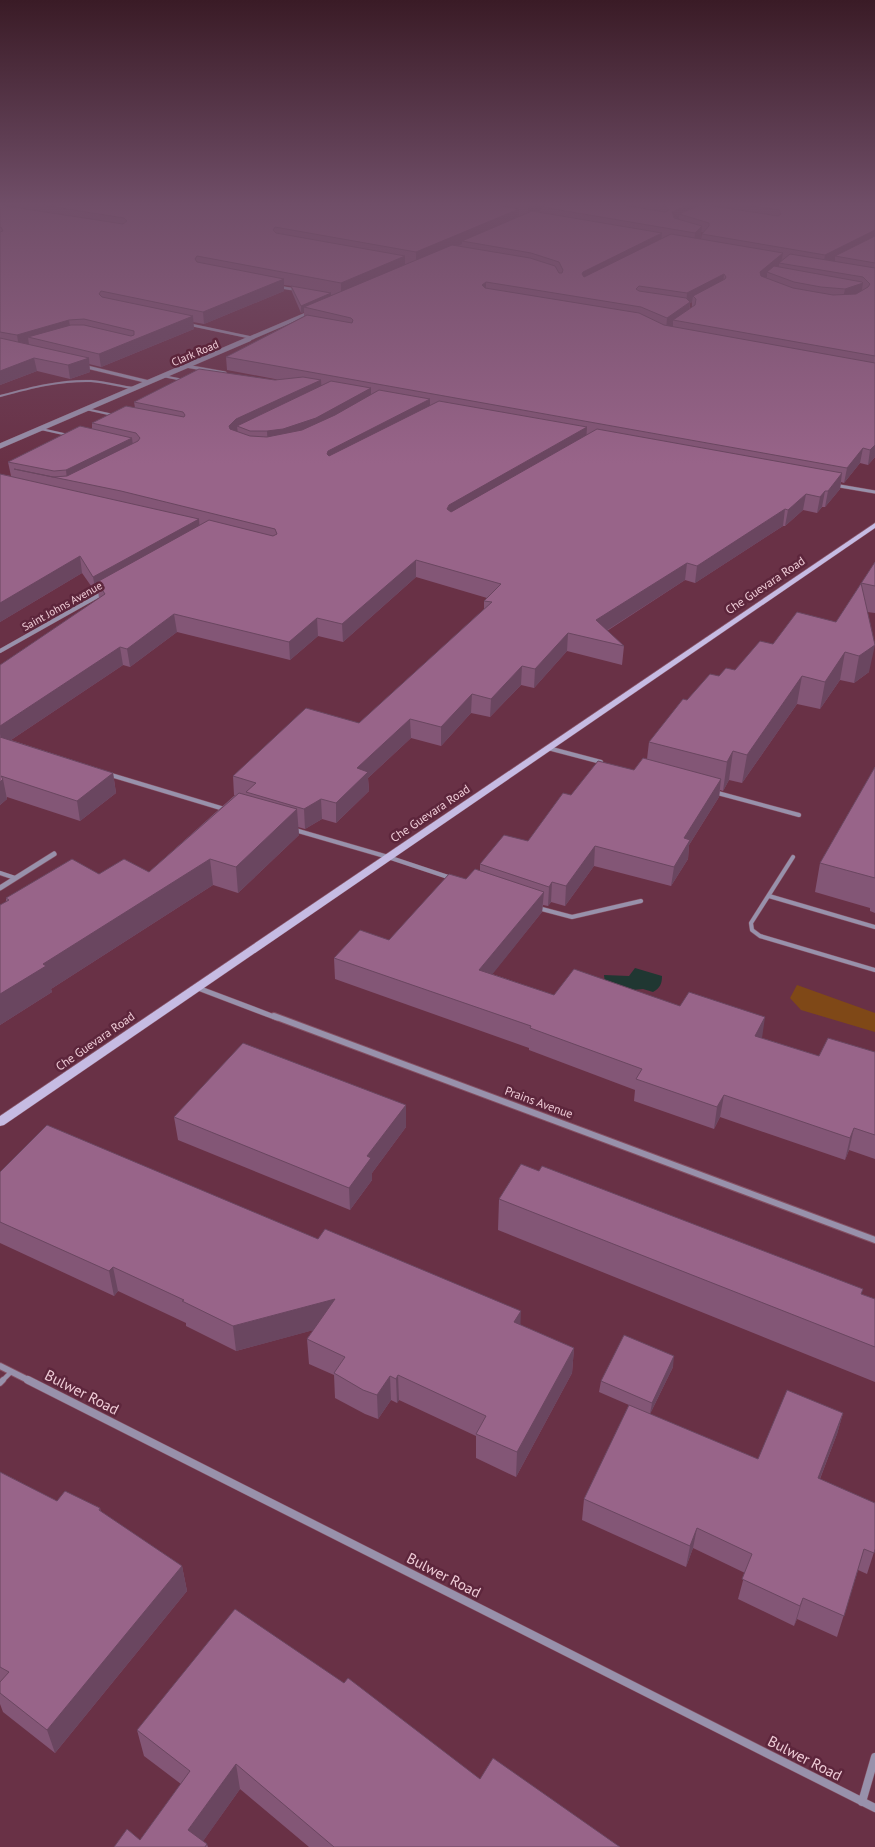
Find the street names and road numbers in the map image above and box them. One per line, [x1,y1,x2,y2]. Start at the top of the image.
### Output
street label: Clark Road [169,337,221,369]
street label: Che Guevara Road [722,553,808,617]
street label: Saint Johns Avenue [19,578,105,634]
street label: Che Guevara Road [387,781,473,845]
street label: Che Guevara Road [53,1008,137,1074]
street label: Prains Avenue [503,1083,575,1121]
street label: Bulwer Road [42,1365,122,1419]
street label: Bulwer Road [404,1548,484,1602]
street label: Bulwer Road [765,1731,845,1785]

